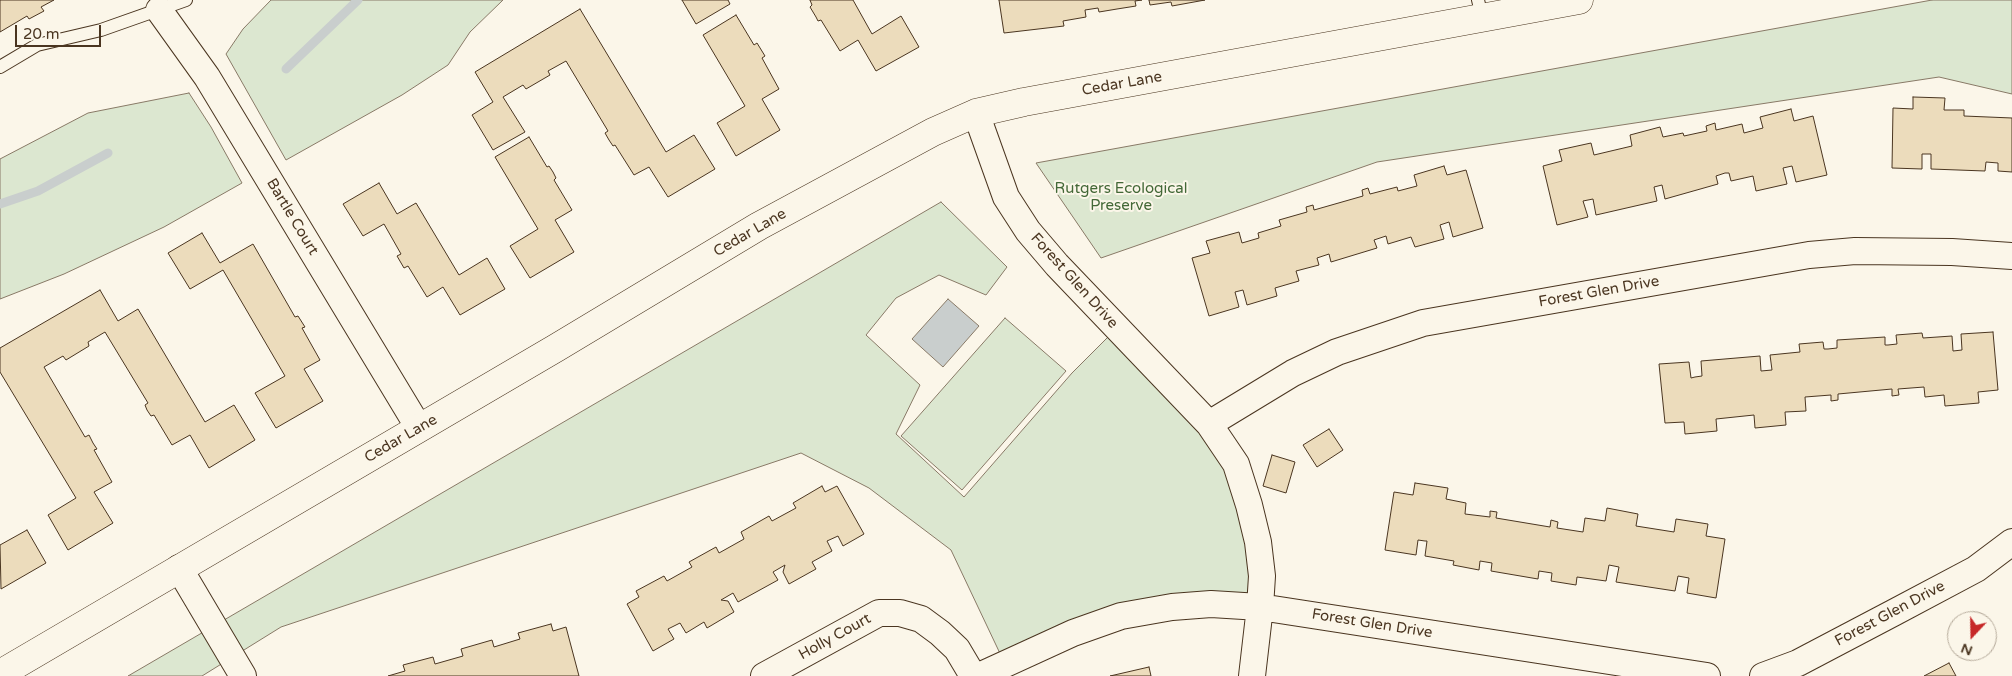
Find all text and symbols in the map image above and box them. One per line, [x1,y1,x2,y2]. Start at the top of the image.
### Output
scale bar [18,15,104,47]
text: 20 m [23,25,60,43]
street label: Cedar Lane [1081,68,1163,100]
street label: Bartle Court [262,175,322,259]
park label: Rutgers Ecological Preserve [1055,180,1187,215]
street label: Cedar Lane [710,205,790,261]
street label: Forest Glen Drive [1027,230,1121,332]
street label: Forest Glen Drive [1537,273,1661,311]
street label: Cedar Lane [361,411,441,467]
street label: Forest Glen Drive [1832,577,1948,651]
street label: Forest Glen Drive [1310,606,1434,642]
street label: Holly Court [796,610,874,664]
north arrow [1947,611,1997,661]
text: N [1959,640,1975,659]

